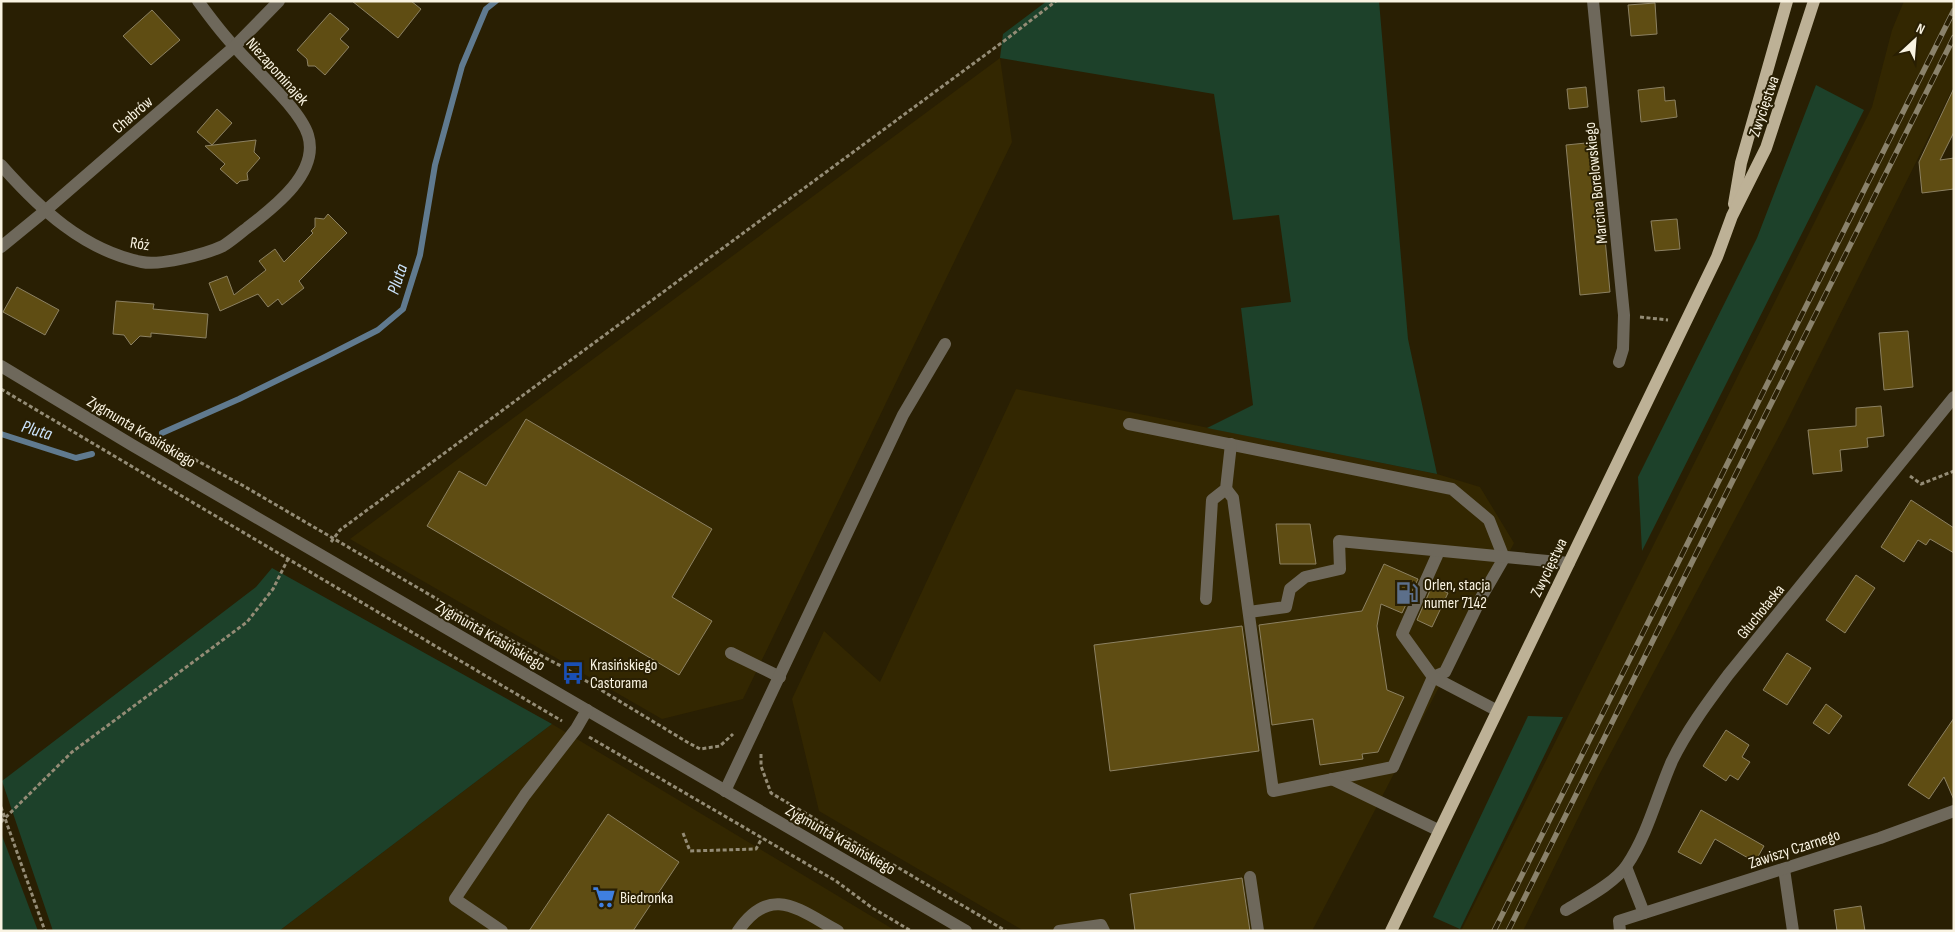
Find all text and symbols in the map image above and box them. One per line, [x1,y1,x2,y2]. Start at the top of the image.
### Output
north arrow [1890,15,1940,65]
text: N [1913,19,1928,38]
street label: Niezapominajek [242,34,312,110]
street label: Zwycięstwa [1745,74,1784,139]
street label: Chabrów [109,92,157,138]
street label: Marcina Borelowskiego [1581,121,1612,245]
street label: Róż [129,234,151,255]
water label: Pluta [383,261,412,297]
street label: Zygmunta Krasińskiego [83,392,199,472]
water label: Pluta [19,416,55,445]
street label: Zwycięstwa [1527,535,1572,600]
place label: Orlen, stacja numer 7142 [1424,576,1490,613]
fuel station icon: Orlen, stacja numer 7142 [1394,580,1420,606]
street label: Głuchołaska [1733,581,1789,643]
street label: Zygmunta Krasińskiego [432,597,548,675]
place label: Krasińskiego Castorama [590,656,657,693]
bus stop icon: Krasińskiego Castorama [560,660,586,686]
street label: Zygmunta Krasińskiego [782,801,898,879]
street label: Zawiszy Czarnego [1746,826,1843,873]
supermarket icon: Biedronka [591,884,617,910]
place label: Biedronka [620,889,673,908]

